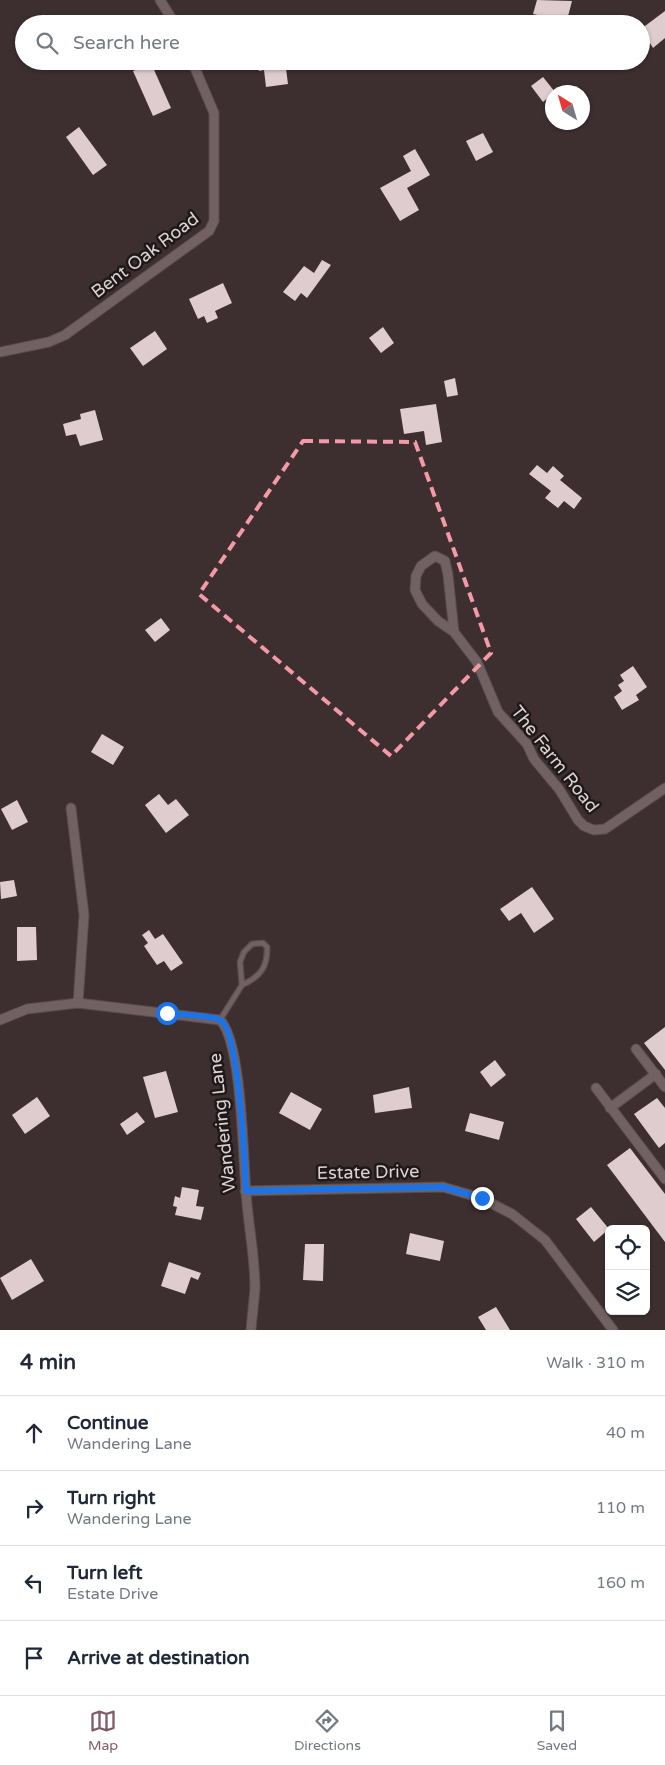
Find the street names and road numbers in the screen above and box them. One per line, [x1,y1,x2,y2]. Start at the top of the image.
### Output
street label: Bent Oak Road [87,207,203,303]
street label: The Farm Road [506,701,604,817]
street label: Wandering Lane [204,1052,240,1194]
street label: Estate Drive [316,1160,420,1184]

